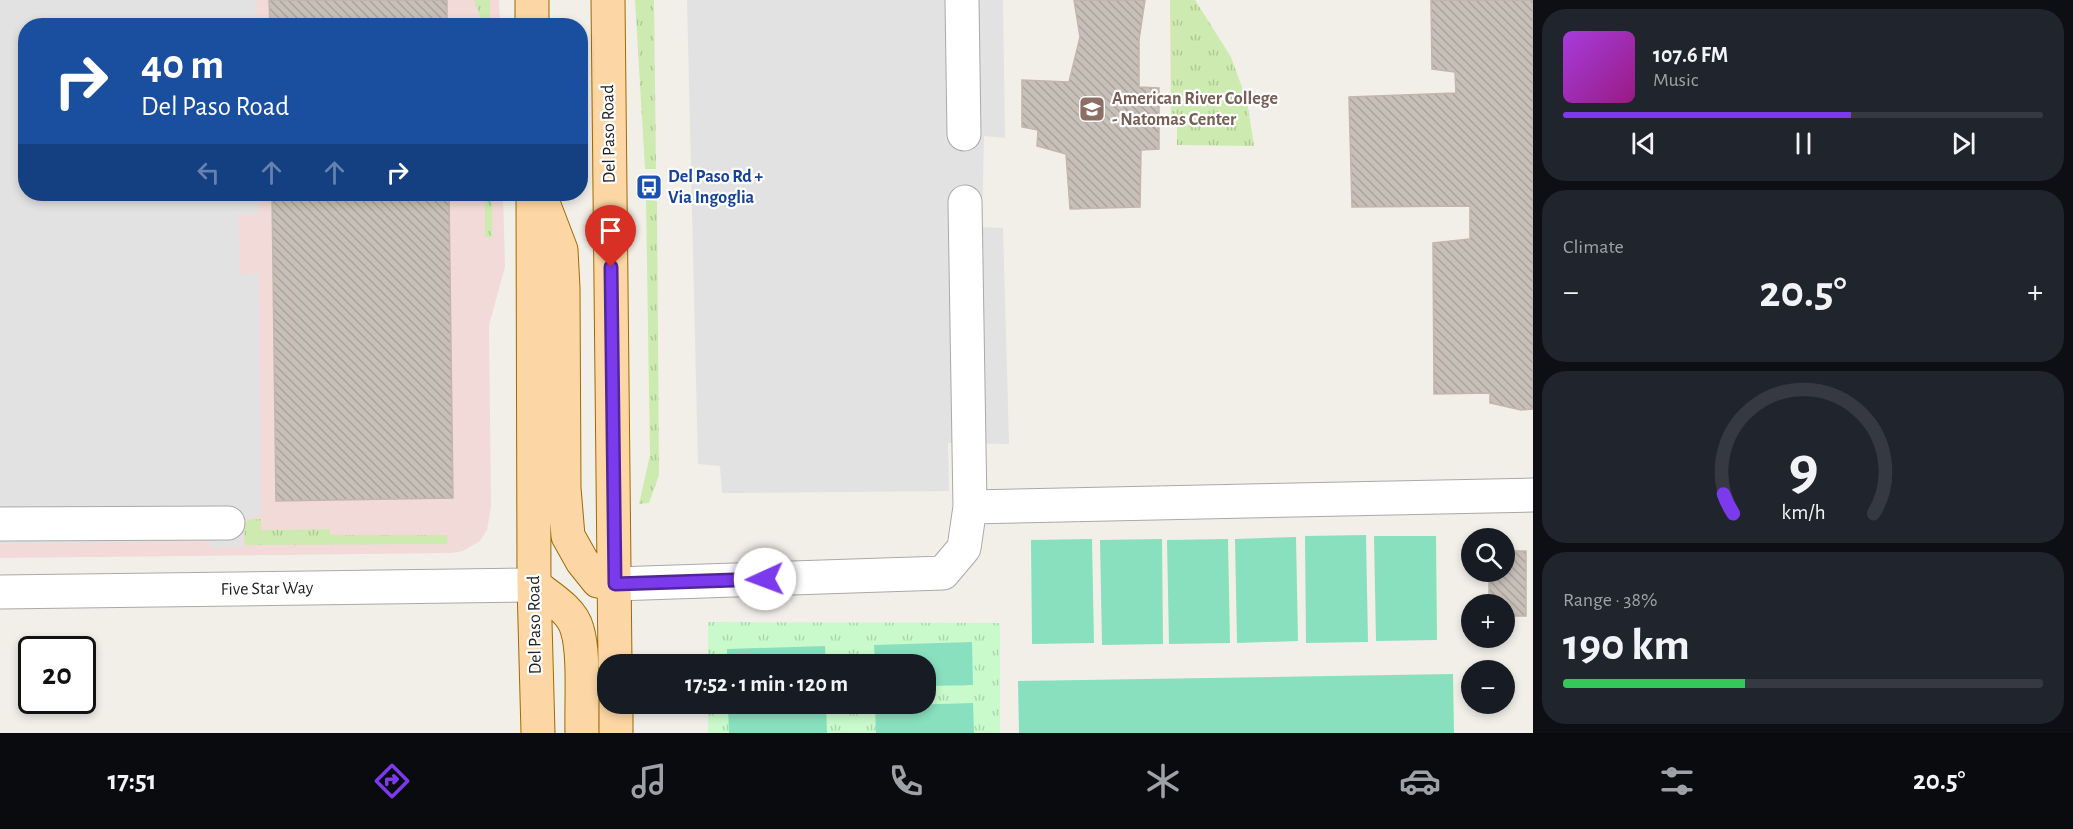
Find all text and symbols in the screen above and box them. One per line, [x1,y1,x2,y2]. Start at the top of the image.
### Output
icon: right [42,42,120,120]
text: 40 m [141,44,224,86]
text: 107.6 FM [1653,44,1728,66]
text: Music [1653,70,1699,90]
street label: Del Paso Road [599,84,619,184]
place label: American River College - Natomas Center [1112,90,1278,129]
text: Del Paso Road [141,93,289,120]
school or university icon: American River College - Natomas Center [1077,94,1107,124]
icon: previous [1627,127,1660,160]
icon: pause [1787,127,1820,160]
icon: next [1947,127,1980,160]
icon: left [192,156,225,189]
icon: ahead [255,156,288,189]
icon: ahead [318,156,351,189]
icon: right [381,156,414,189]
place label: Del Paso Rd + Via Ingoglia [668,168,764,207]
bus stop icon: Del Paso Rd + Via Ingoglia [634,172,664,202]
pin [585,205,636,267]
icon: arrive [594,214,627,247]
text: Climate [1563,237,1624,257]
text: 20.5° [1759,270,1847,315]
text: − [1563,276,1579,309]
text: + [2027,276,2043,309]
text: 9 [1788,438,1818,500]
text: km/h [1781,502,1825,523]
map controls [1461,528,1515,714]
button: search [1461,528,1515,582]
position arrow [733,547,797,611]
street label: Del Paso Road [525,575,545,675]
street label: Five Star Way [220,579,314,599]
text: Range · 38% [1563,590,1657,610]
button: + [1461,594,1515,648]
text: 190 km [1563,623,1690,668]
speed limit sign: 20 [18,636,96,714]
button: − [1461,660,1515,714]
text: 17:52 · 1 min · 120 m [685,673,848,695]
icon: directions [371,760,413,802]
icon: music [628,760,670,802]
icon: phone [885,760,927,802]
icon: climate [1142,760,1184,802]
icon: car [1399,760,1441,802]
icon: filters [1656,760,1698,802]
text: 17:51 [107,767,156,794]
text: 20.5° [1913,767,1966,794]

